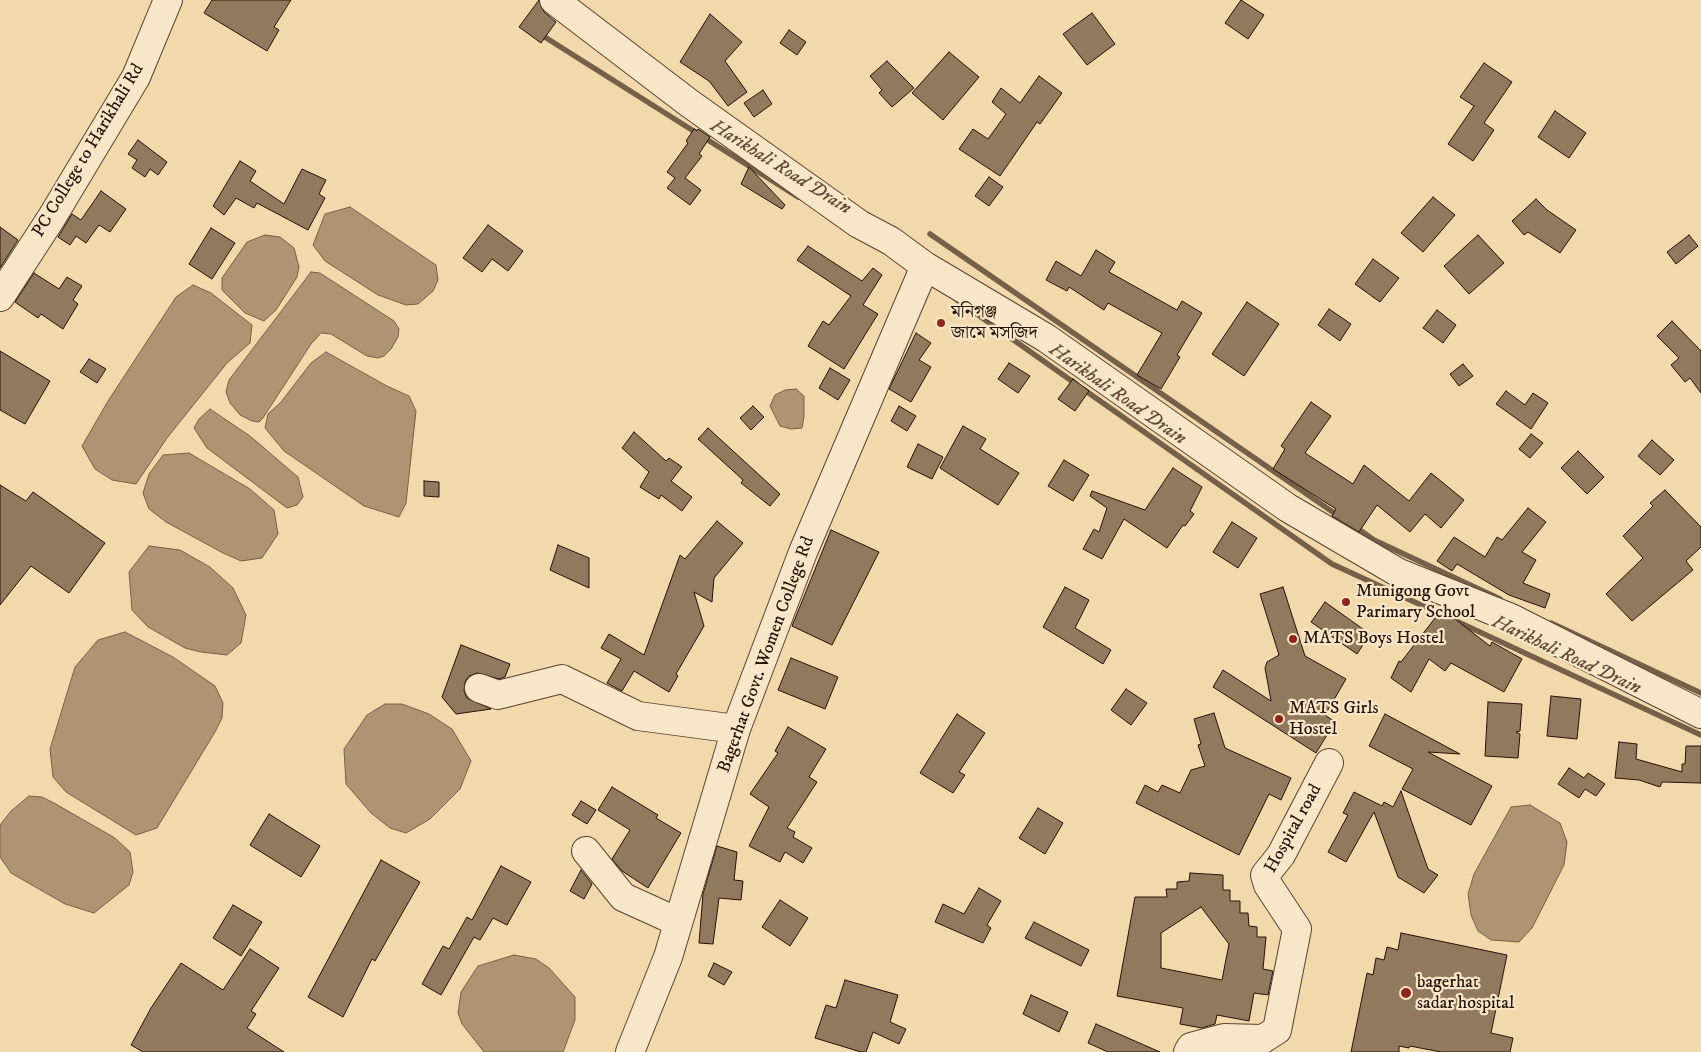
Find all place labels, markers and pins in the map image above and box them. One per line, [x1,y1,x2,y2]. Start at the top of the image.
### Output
place label: মনিগঞ্জ জামে মসজিদ [951,302,1038,344]
marker: মনিগঞ্জ জামে মসজিদ [935,317,947,329]
place label: Munigong Govt Parimary School [1356,581,1475,624]
marker: Munigong Govt Parimary School [1340,596,1352,608]
place label: MATS Boys Hostel [1303,628,1444,650]
marker: MATS Boys Hostel [1287,633,1299,645]
place label: MATS Girls Hostel [1289,698,1379,741]
marker: MATS Girls Hostel [1273,713,1285,725]
place label: bagerhat sadar hospital [1417,972,1514,1014]
marker: bagerhat sadar hospital [1399,986,1413,1000]

